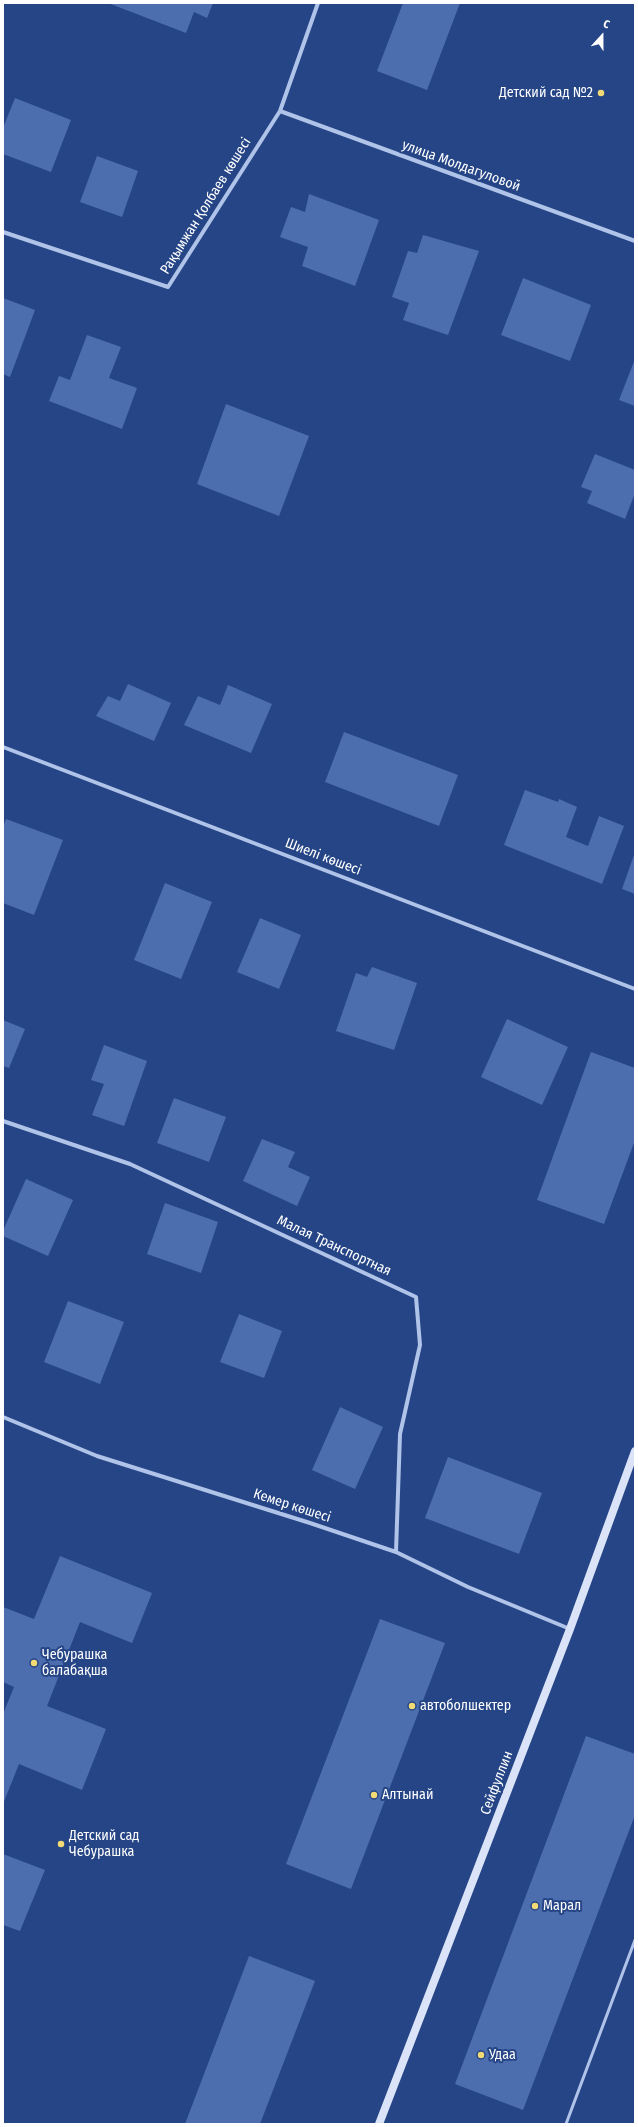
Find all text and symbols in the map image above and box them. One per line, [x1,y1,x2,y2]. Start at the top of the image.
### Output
north arrow [582,16,622,56]
text: С [601,17,611,31]
place label: Детский сад №2 [499,85,593,101]
marker: Детский сад №2 [596,88,606,98]
street label: Рақымжан Қолбаев көшесі [157,135,255,277]
street label: улица Молдагуловой [400,137,522,195]
street label: Шиелі көшесі [283,835,363,879]
street label: Малая Транспортная [274,1212,394,1280]
street label: Кемер көшесі [251,1486,333,1526]
place label: Чебурашка балабақша [42,1647,108,1680]
marker: Чебурашка балабақша [29,1658,39,1668]
place label: автоболшектер [420,1698,511,1714]
marker: автоболшектер [407,1701,417,1711]
street label: Сейфуллин [477,1749,517,1817]
place label: Алтынай [382,1787,433,1803]
marker: Алтынай [369,1790,379,1800]
place label: Детский сад Чебурашка [69,1828,139,1860]
marker: Детский сад Чебурашка [56,1839,66,1849]
place label: Марал [543,1898,581,1914]
marker: Марал [530,1901,540,1911]
place label: Удаа [489,2047,516,2063]
marker: Удаа [476,2050,486,2060]

